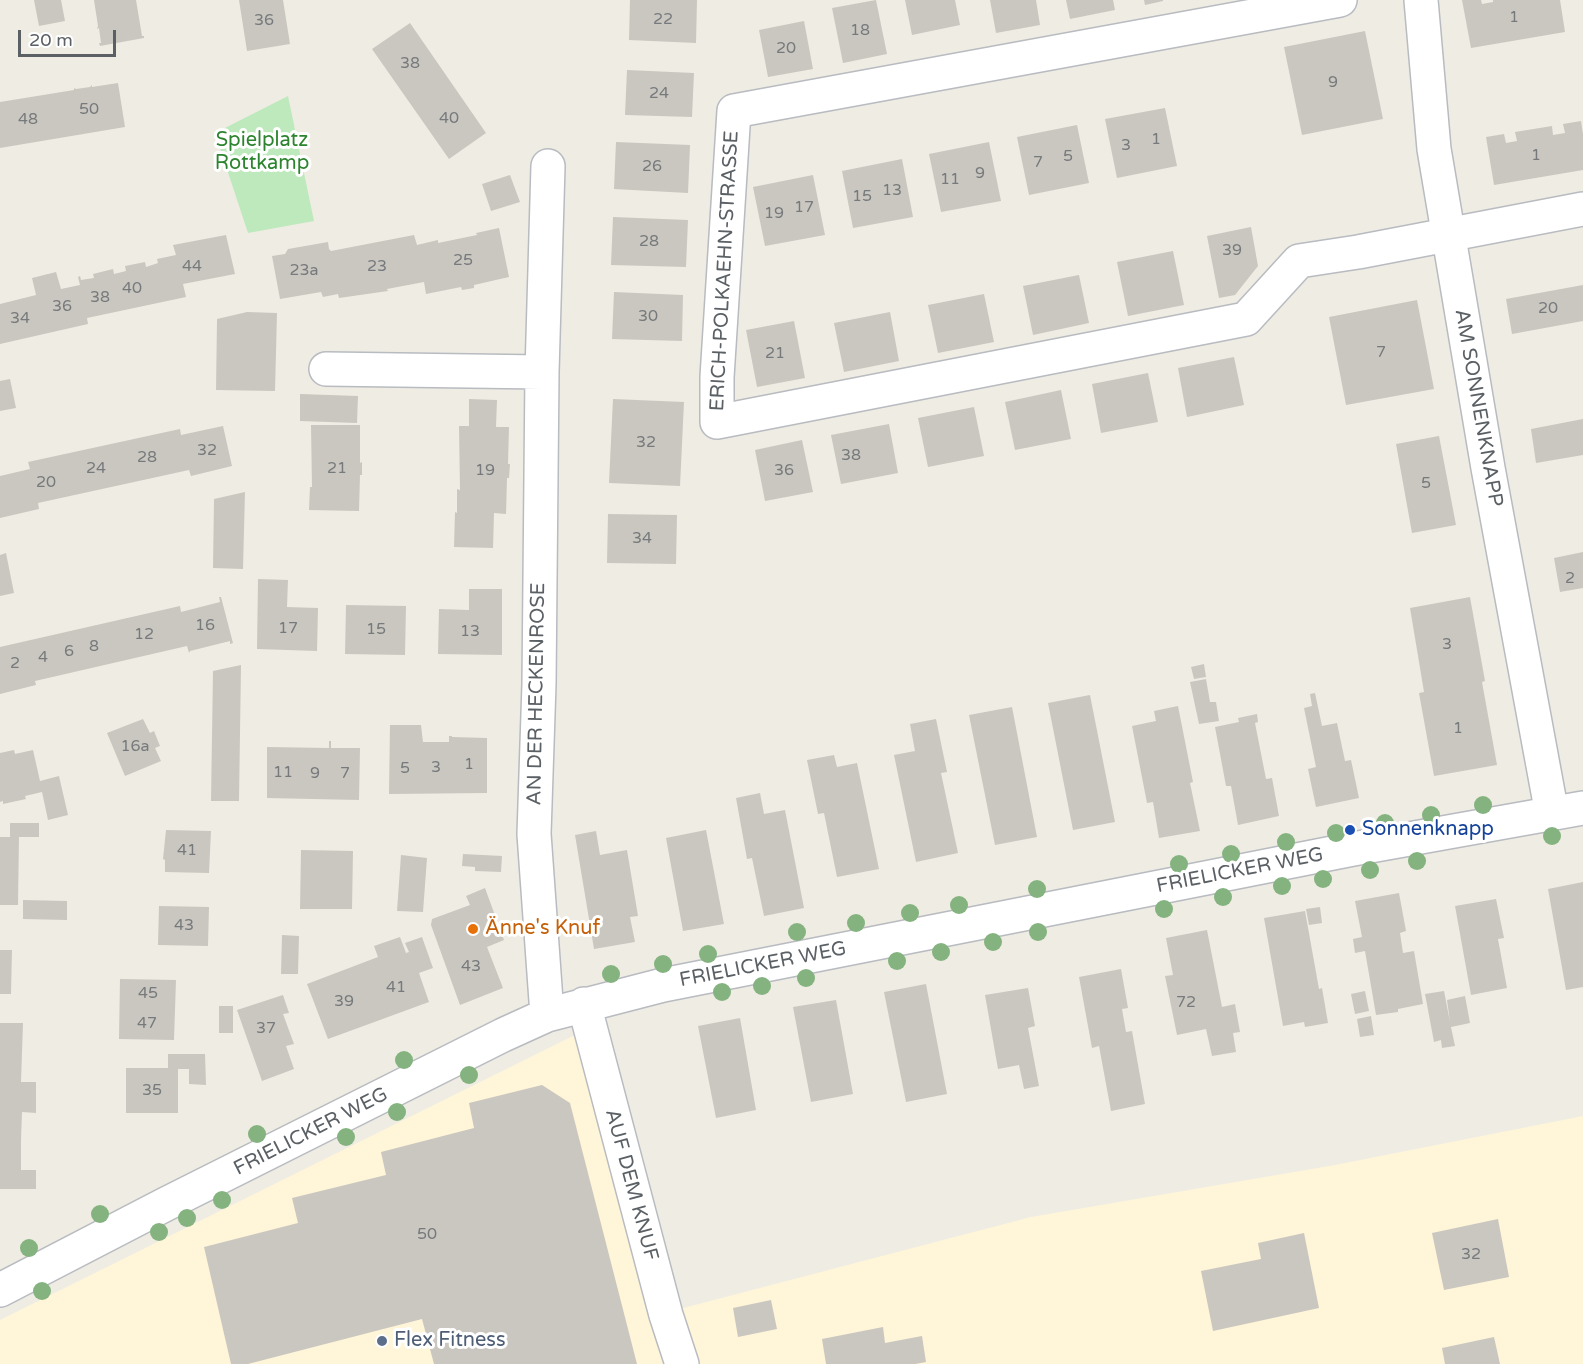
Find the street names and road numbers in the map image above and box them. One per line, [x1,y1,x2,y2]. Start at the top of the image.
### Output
street label: ERICH-POLKAEHN-STRASSE [706,130,744,412]
street label: AM SONNENKNAPP [1449,307,1507,509]
street label: AN DER HECKENROSE [523,582,551,806]
street label: FRIELICKER WEG [1154,843,1326,899]
street label: FRIELICKER WEG [677,937,849,993]
street label: FRIELICKER WEG [230,1083,392,1181]
street label: AUF DEM KNUF [599,1106,663,1264]

